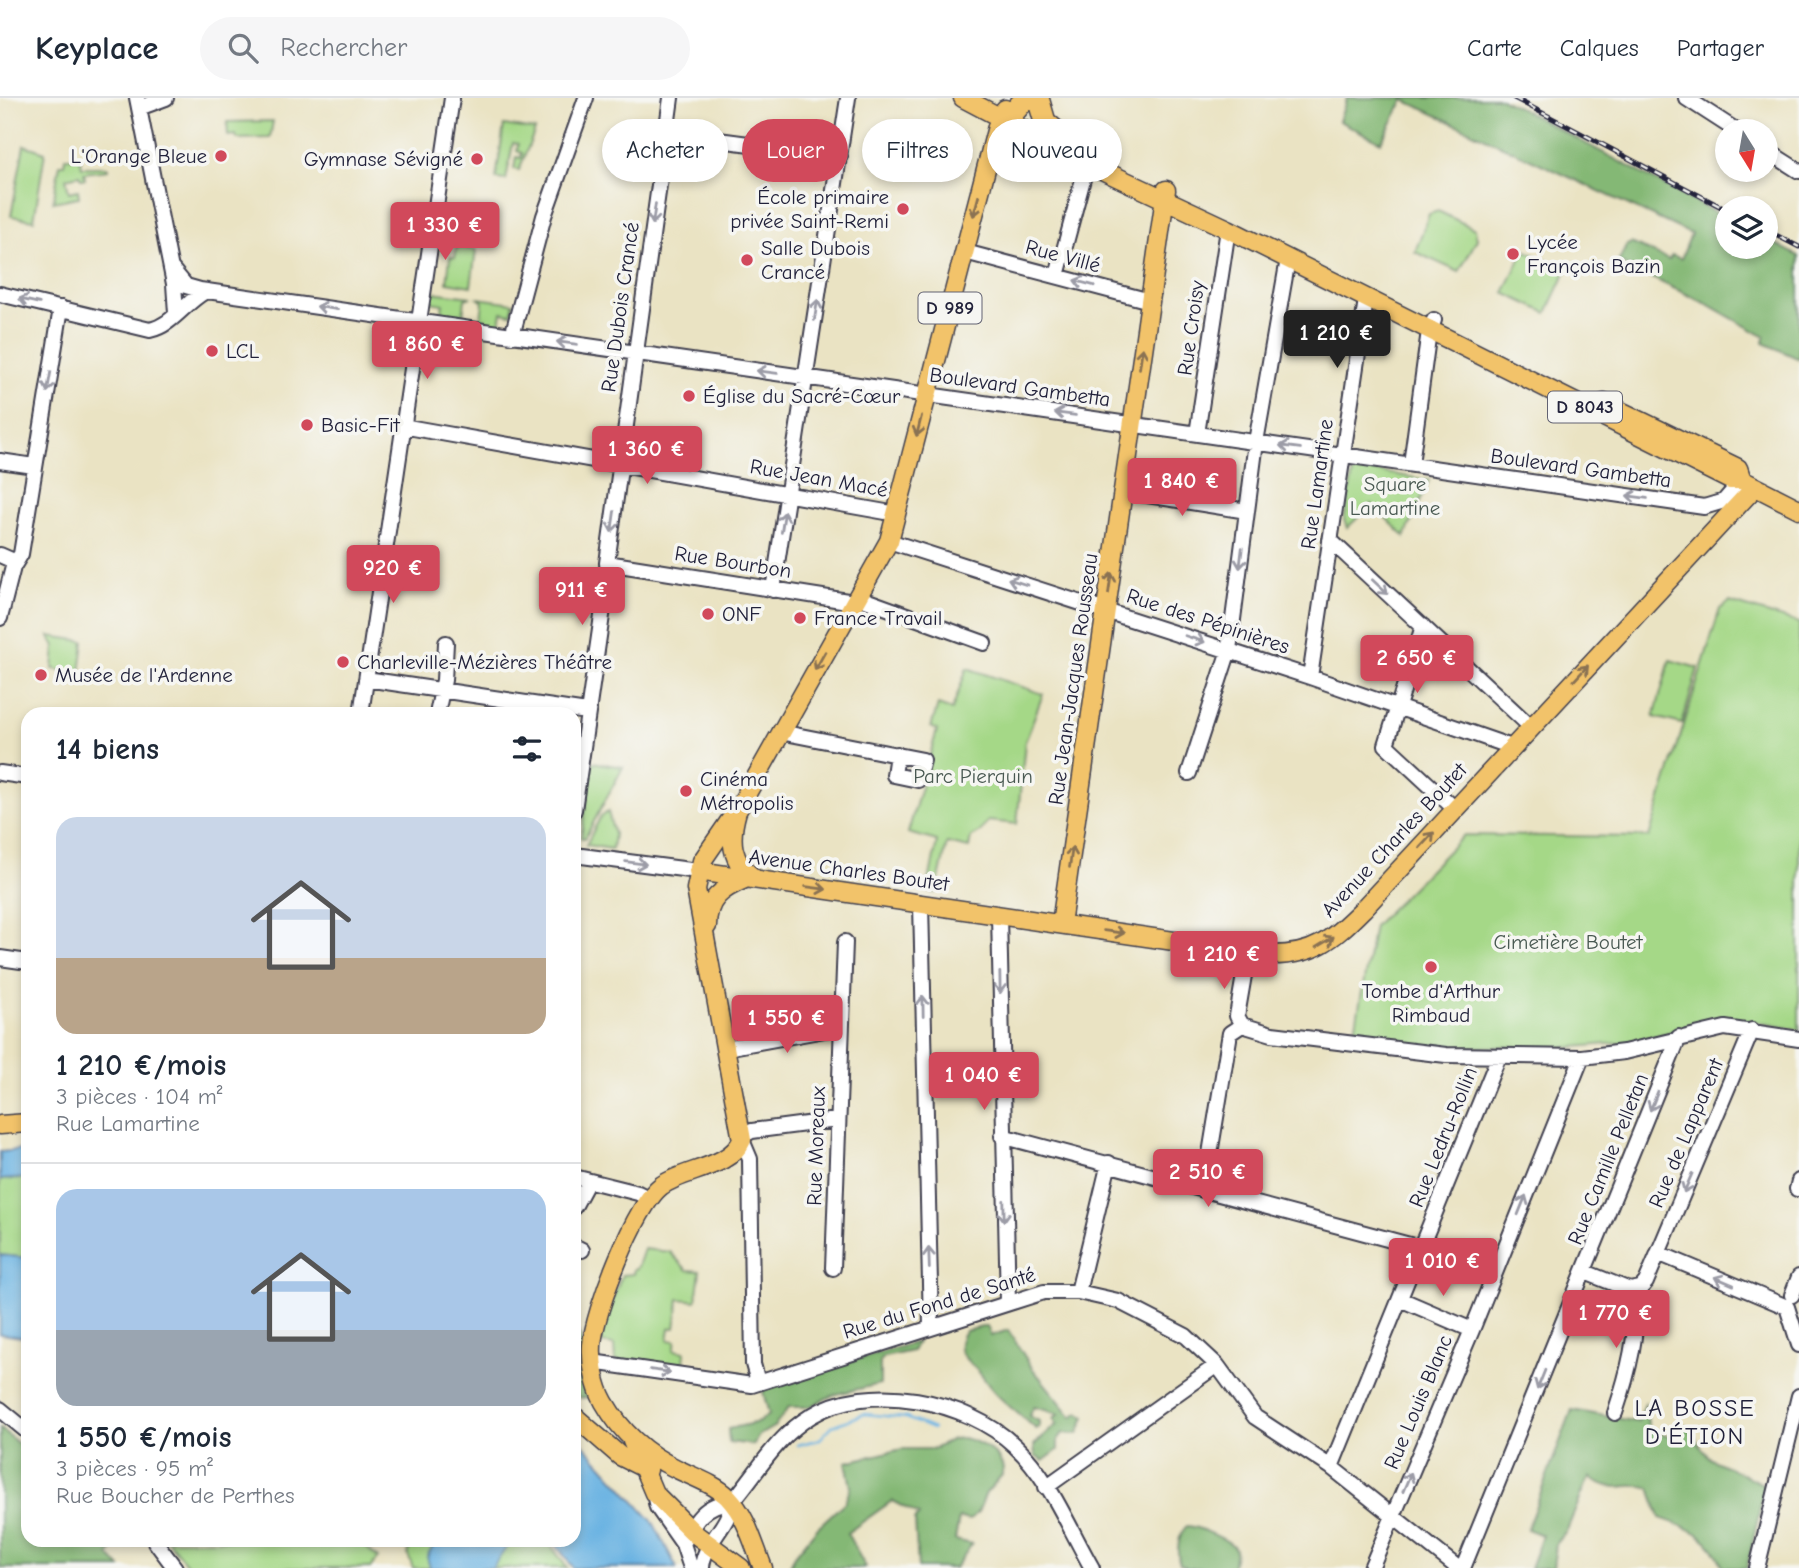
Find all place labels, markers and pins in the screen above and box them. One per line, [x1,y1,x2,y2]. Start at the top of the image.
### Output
place label: L'Orange Bleue [70,144,207,168]
place label: Gymnase Sévigné [304,147,463,171]
marker: L'Orange Bleue [213,148,229,164]
marker: Gymnase Sévigné [469,151,485,167]
place label: École primaire privée Saint-Remi [730,185,889,233]
marker: École primaire privée Saint-Remi [895,201,911,217]
pin: 1 330 € [380,202,510,262]
place label: Lycée François Bazin [1527,230,1661,278]
place label: Salle Dubois Crancé [761,236,870,284]
marker: Lycée François Bazin [1505,246,1521,262]
marker: Salle Dubois Crancé [739,252,755,268]
pin: 1 210 € [1272,310,1402,370]
pin: 1 860 € [362,322,492,381]
place label: LCL [226,339,260,363]
marker: LCL [204,343,220,359]
place label: Église du Sacré-Cœur [703,384,901,408]
marker: Église du Sacré-Cœur [681,388,697,404]
place label: Basic-Fit [321,413,401,437]
marker: Basic-Fit [299,417,315,433]
pin: 1 360 € [582,426,712,486]
pin: 1 840 € [1117,458,1247,518]
pin: 920 € [344,546,442,605]
pin: 911 € [533,568,631,627]
place label: ONF [722,602,761,626]
marker: ONF [700,606,716,622]
place label: France Travail [814,606,942,630]
marker: France Travail [792,610,808,626]
pin: 2 650 € [1352,636,1482,695]
place label: Charleville-Mézières Théâtre [357,650,612,674]
marker: Charleville-Mézières Théâtre [335,654,351,670]
place label: Musée de l'Ardenne [55,663,233,687]
marker: Musée de l'Ardenne [33,667,49,683]
place label: Cinéma Métropolis [700,767,794,815]
marker: Cinéma Métropolis [678,783,694,799]
pin: 1 210 € [1159,932,1289,991]
marker: Tombe d'Arthur Rimbaud [1423,959,1439,975]
place label: Tombe d'Arthur Rimbaud [1362,979,1501,1027]
pin: 1 550 € [722,996,852,1055]
pin: 1 040 € [919,1052,1049,1112]
pin: 2 510 € [1143,1150,1273,1209]
pin: 1 010 € [1378,1238,1508,1298]
pin: 1 770 € [1551,1290,1681,1350]

